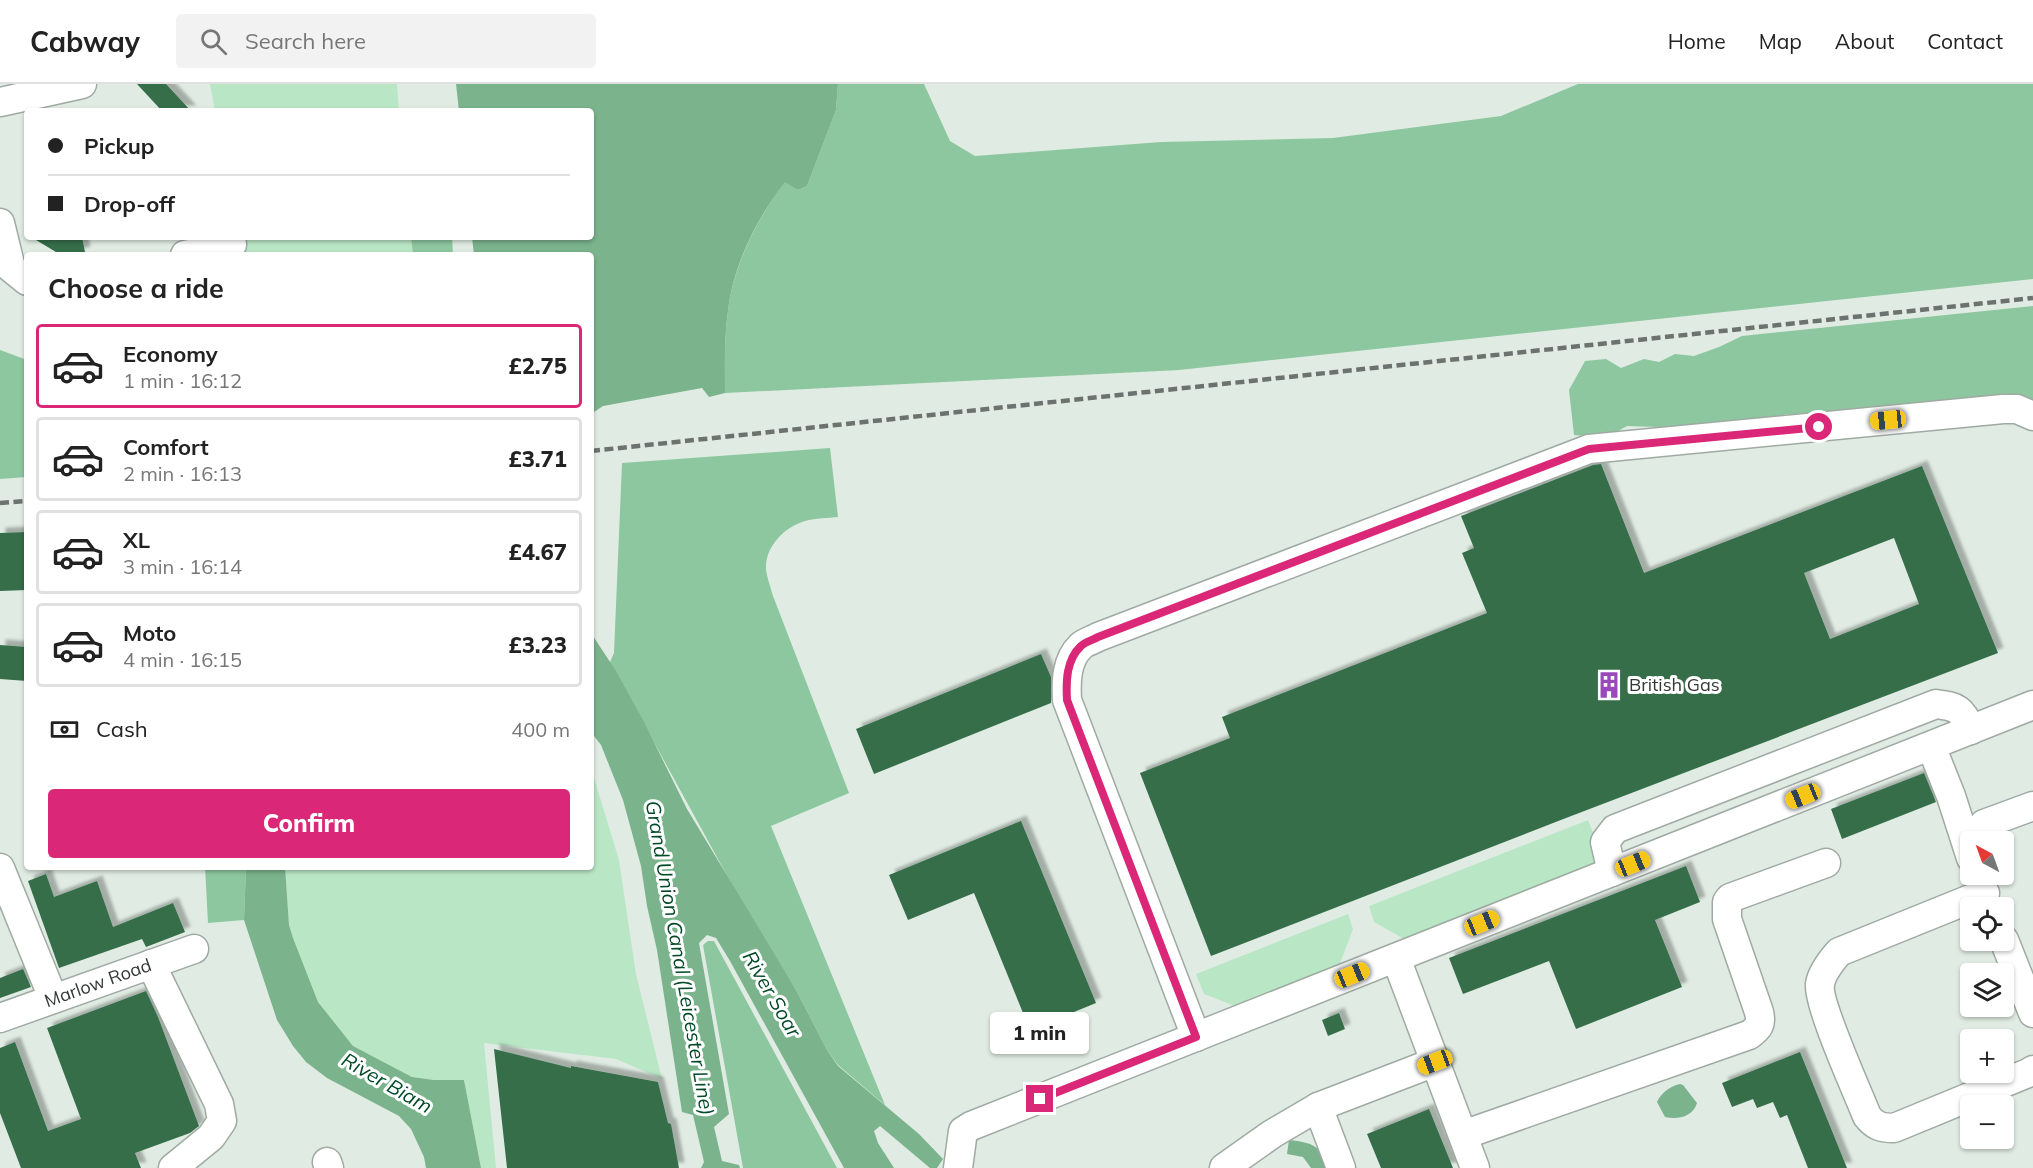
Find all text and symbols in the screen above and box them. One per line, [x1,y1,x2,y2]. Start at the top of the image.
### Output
search box [176,14,596,68]
text: Cabway [30,24,140,59]
icon: search [197,25,230,58]
text: Search here [245,27,366,55]
text: Home [1668,28,1726,54]
text: Map [1759,28,1802,54]
text: About [1835,28,1894,54]
text: Contact [1927,28,2003,54]
text: Pickup [84,132,154,160]
text: Drop-off [84,190,175,218]
text: Choose a ride [48,271,224,305]
icon: car [51,339,105,393]
text: Economy [123,340,218,368]
text: £2.75 [508,352,567,380]
text: 1 min · 16:12 [123,368,242,393]
car [1869,409,1907,431]
route start [1805,413,1832,440]
icon: car [51,432,105,486]
text: Comfort [123,433,209,461]
text: £3.71 [508,445,567,473]
text: 2 min · 16:13 [123,461,242,486]
icon: car [51,525,105,579]
text: XL [123,526,150,554]
text: £4.67 [508,538,567,566]
text: 3 min · 16:14 [123,554,242,579]
icon: car [51,618,105,672]
text: Moto [123,619,176,647]
text: £3.23 [508,631,567,659]
text: 4 min · 16:15 [123,647,242,672]
building icon: British Gas [1594,670,1624,700]
place label: British Gas [1629,673,1720,696]
icon: cash [48,713,81,746]
text: Cash [96,715,148,743]
text: 400 m [511,717,570,742]
car [1783,781,1823,811]
button: Confirm [48,789,570,858]
water label: Grand Union Canal (Leicester Line) [640,799,721,1117]
north arrow [1960,831,2014,885]
map controls [1960,831,2014,1149]
car [1613,849,1653,879]
button: locate [1960,897,2014,951]
car [1462,908,1502,938]
water label: River Soar [738,946,808,1042]
street label: Marlow Road [41,953,154,1012]
car [1332,960,1372,990]
button: layers [1960,963,2014,1017]
callout: 1 min [990,1012,1090,1054]
text: 1 min [1013,1020,1066,1045]
button: + [1960,1029,2014,1083]
water label: River Biam [338,1047,437,1118]
car [1415,1047,1455,1077]
route end [1026,1085,1053,1112]
button: − [1960,1095,2014,1149]

